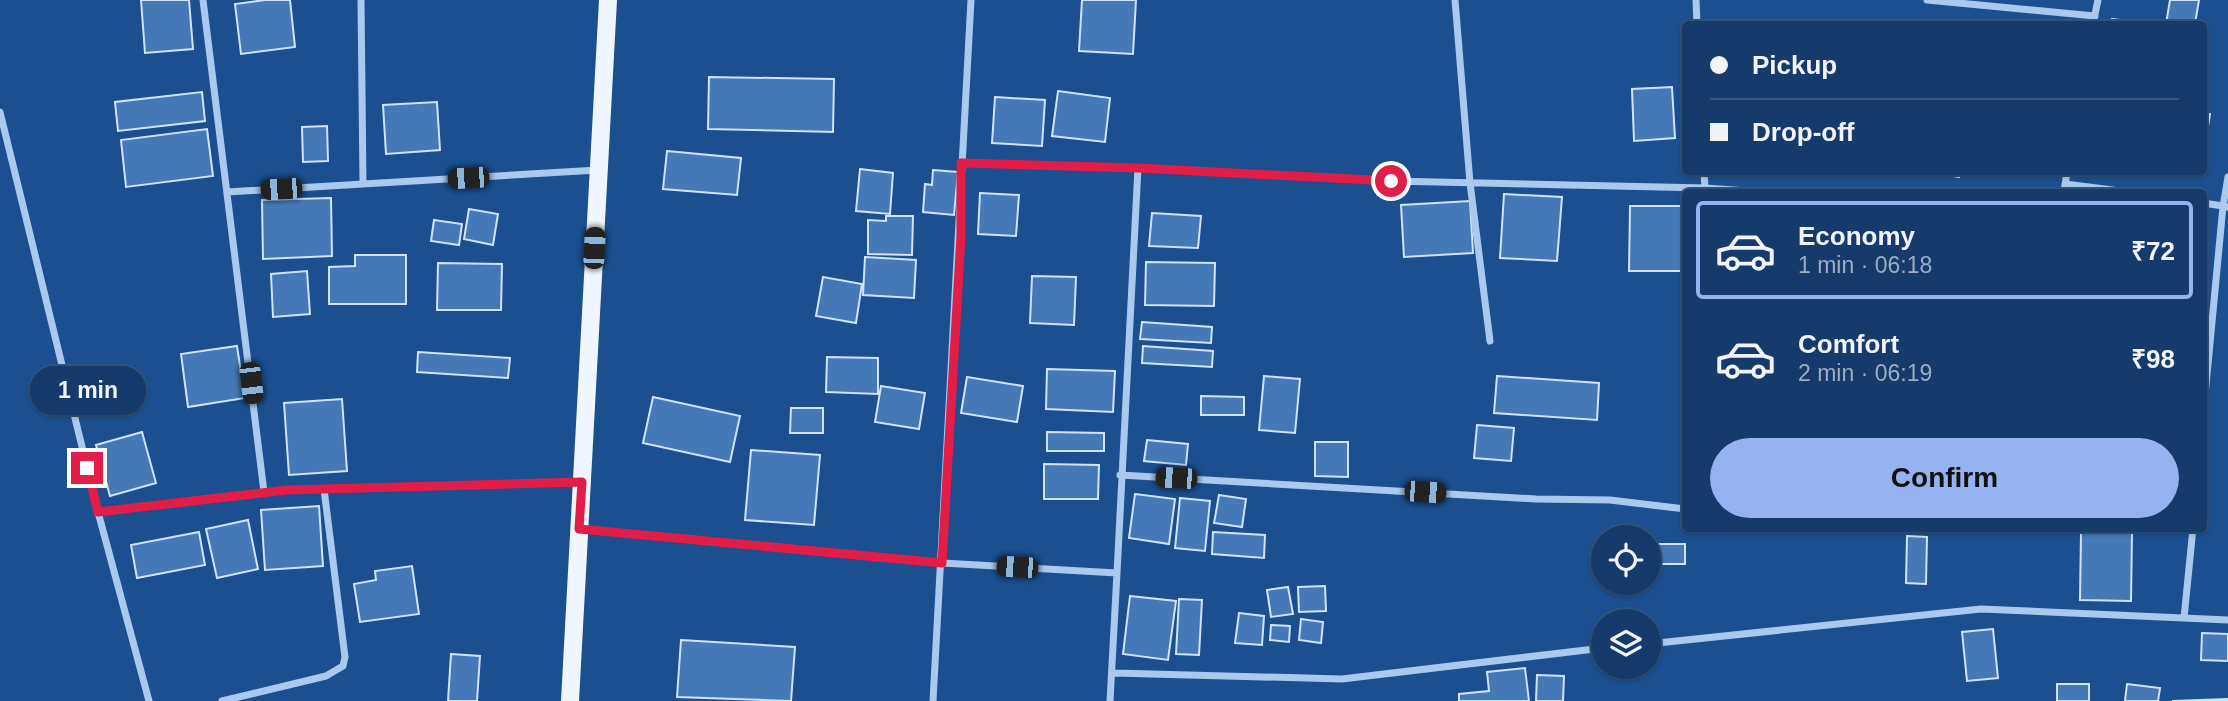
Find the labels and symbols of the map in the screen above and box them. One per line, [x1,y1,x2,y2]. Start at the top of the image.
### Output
route start [1375,165,1407,197]
car [447,166,490,190]
car [260,177,303,201]
car [583,226,606,270]
car [239,361,264,405]
callout: 1 min [29,366,145,416]
route end [71,452,103,484]
car [1155,466,1198,490]
car [1404,480,1447,504]
car [996,555,1039,579]

